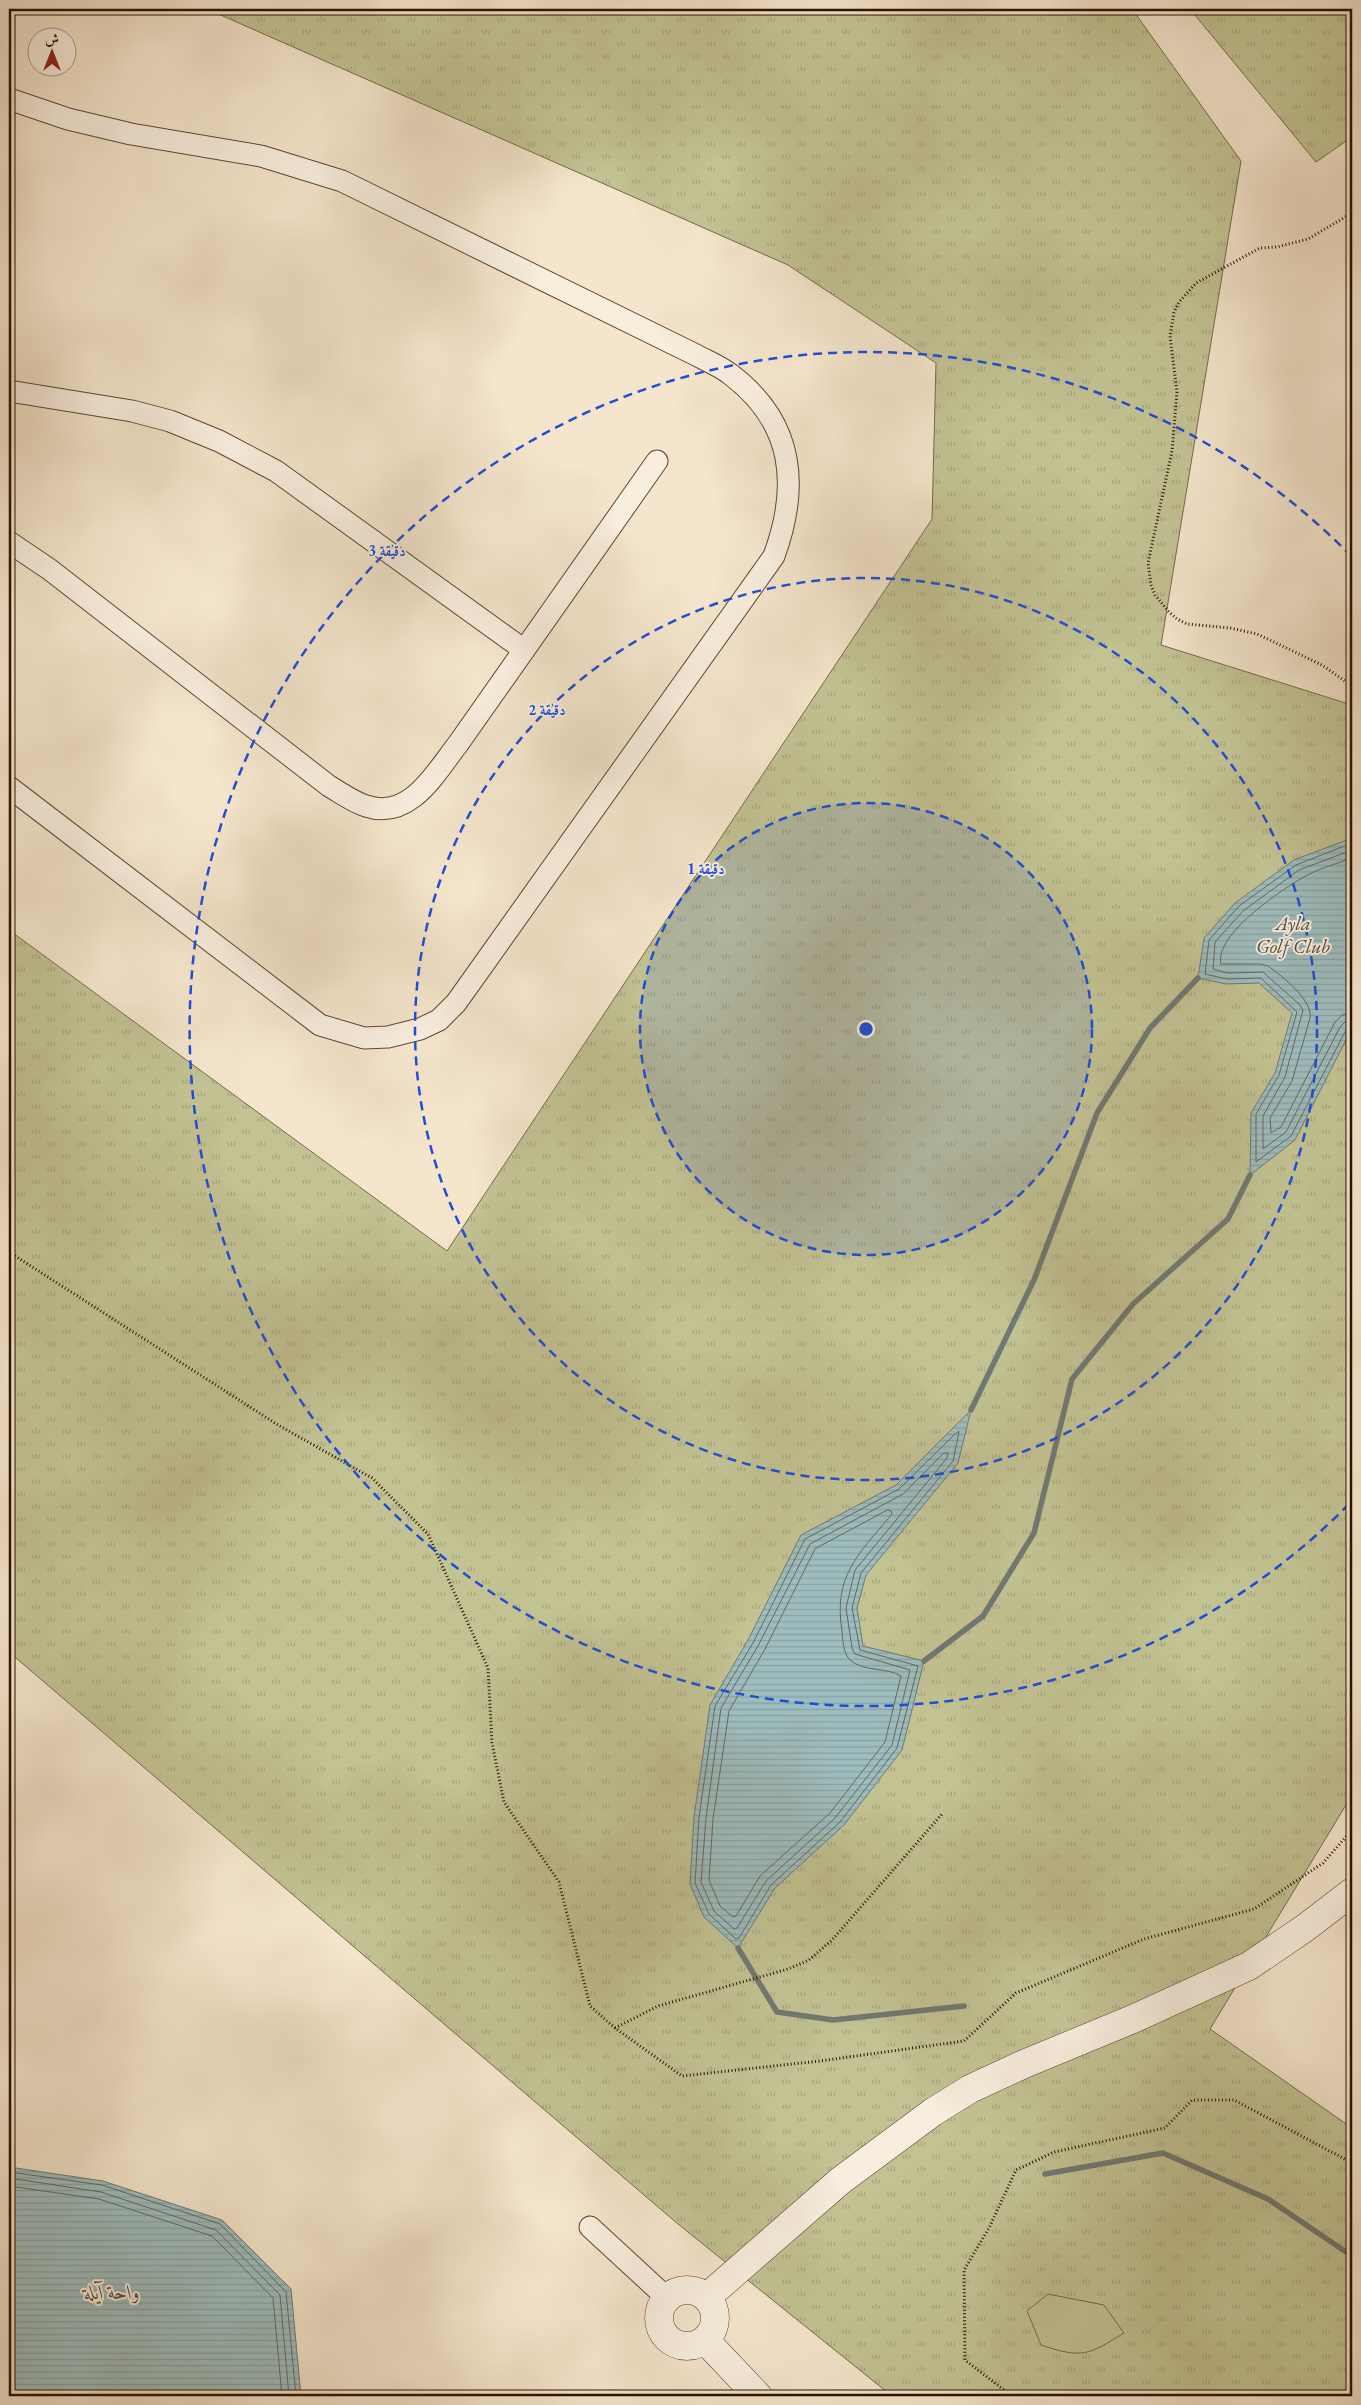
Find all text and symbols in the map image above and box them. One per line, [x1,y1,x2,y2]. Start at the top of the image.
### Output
north arrow [28,28,78,78]
text: ش [45,30,59,48]
text: 3 دقيقة [368,541,406,560]
text: 2 دقيقة [528,700,566,719]
text: 1 دقيقة [687,859,725,878]
water label: Ayla Golf Club [1256,910,1330,959]
centre of rings [857,1020,875,1038]
water label: واحة آيلة [81,2279,140,2305]

